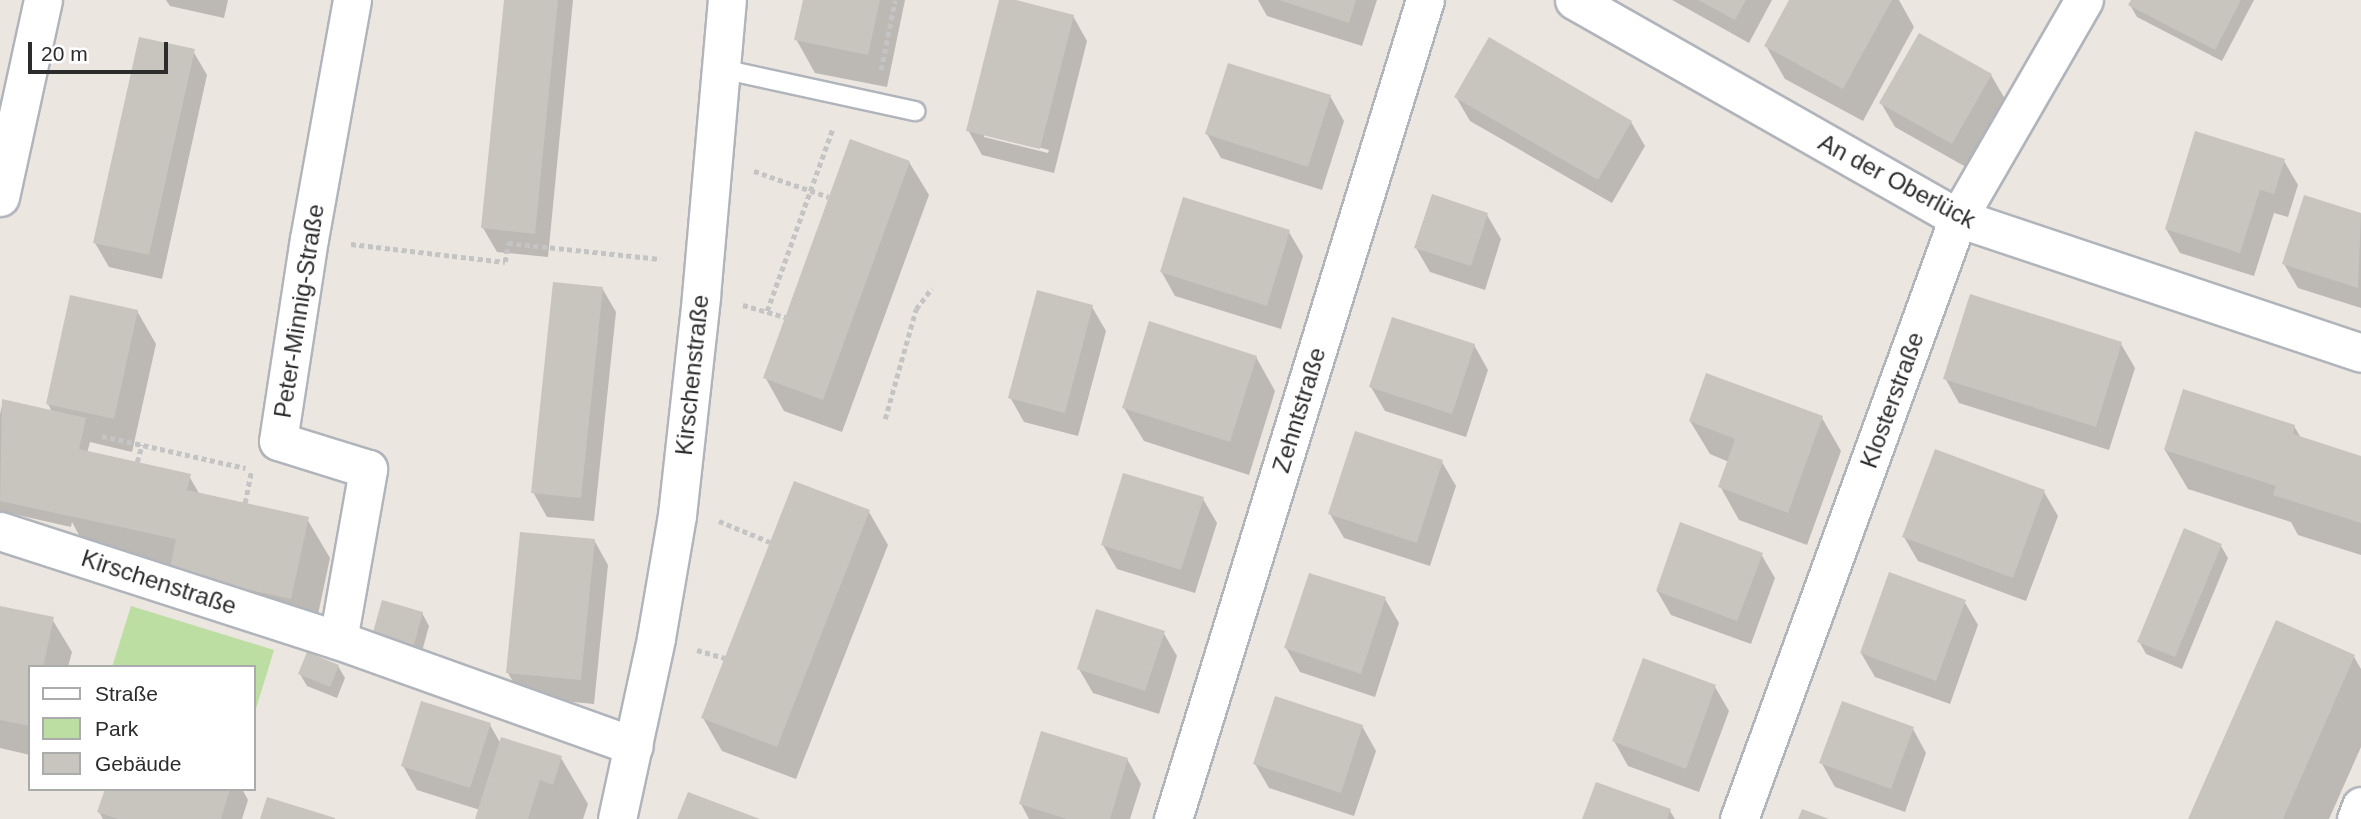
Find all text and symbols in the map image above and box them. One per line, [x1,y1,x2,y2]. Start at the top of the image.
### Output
scale bar [32,28,172,72]
text: 20 m [41,42,88,65]
street label: An der Oberlück [1814,128,1980,234]
street label: Peter-Minnig-Straße [268,202,330,420]
street label: Kirschenstraße [669,293,715,457]
street label: Klosterstraße [1854,328,1930,472]
street label: Zehntstraße [1266,344,1332,476]
street label: Kirschenstraße [78,543,240,621]
legend [28,665,256,791]
text: Straße [95,682,158,705]
text: Park [95,717,138,740]
text: Gebäude [95,752,181,775]

